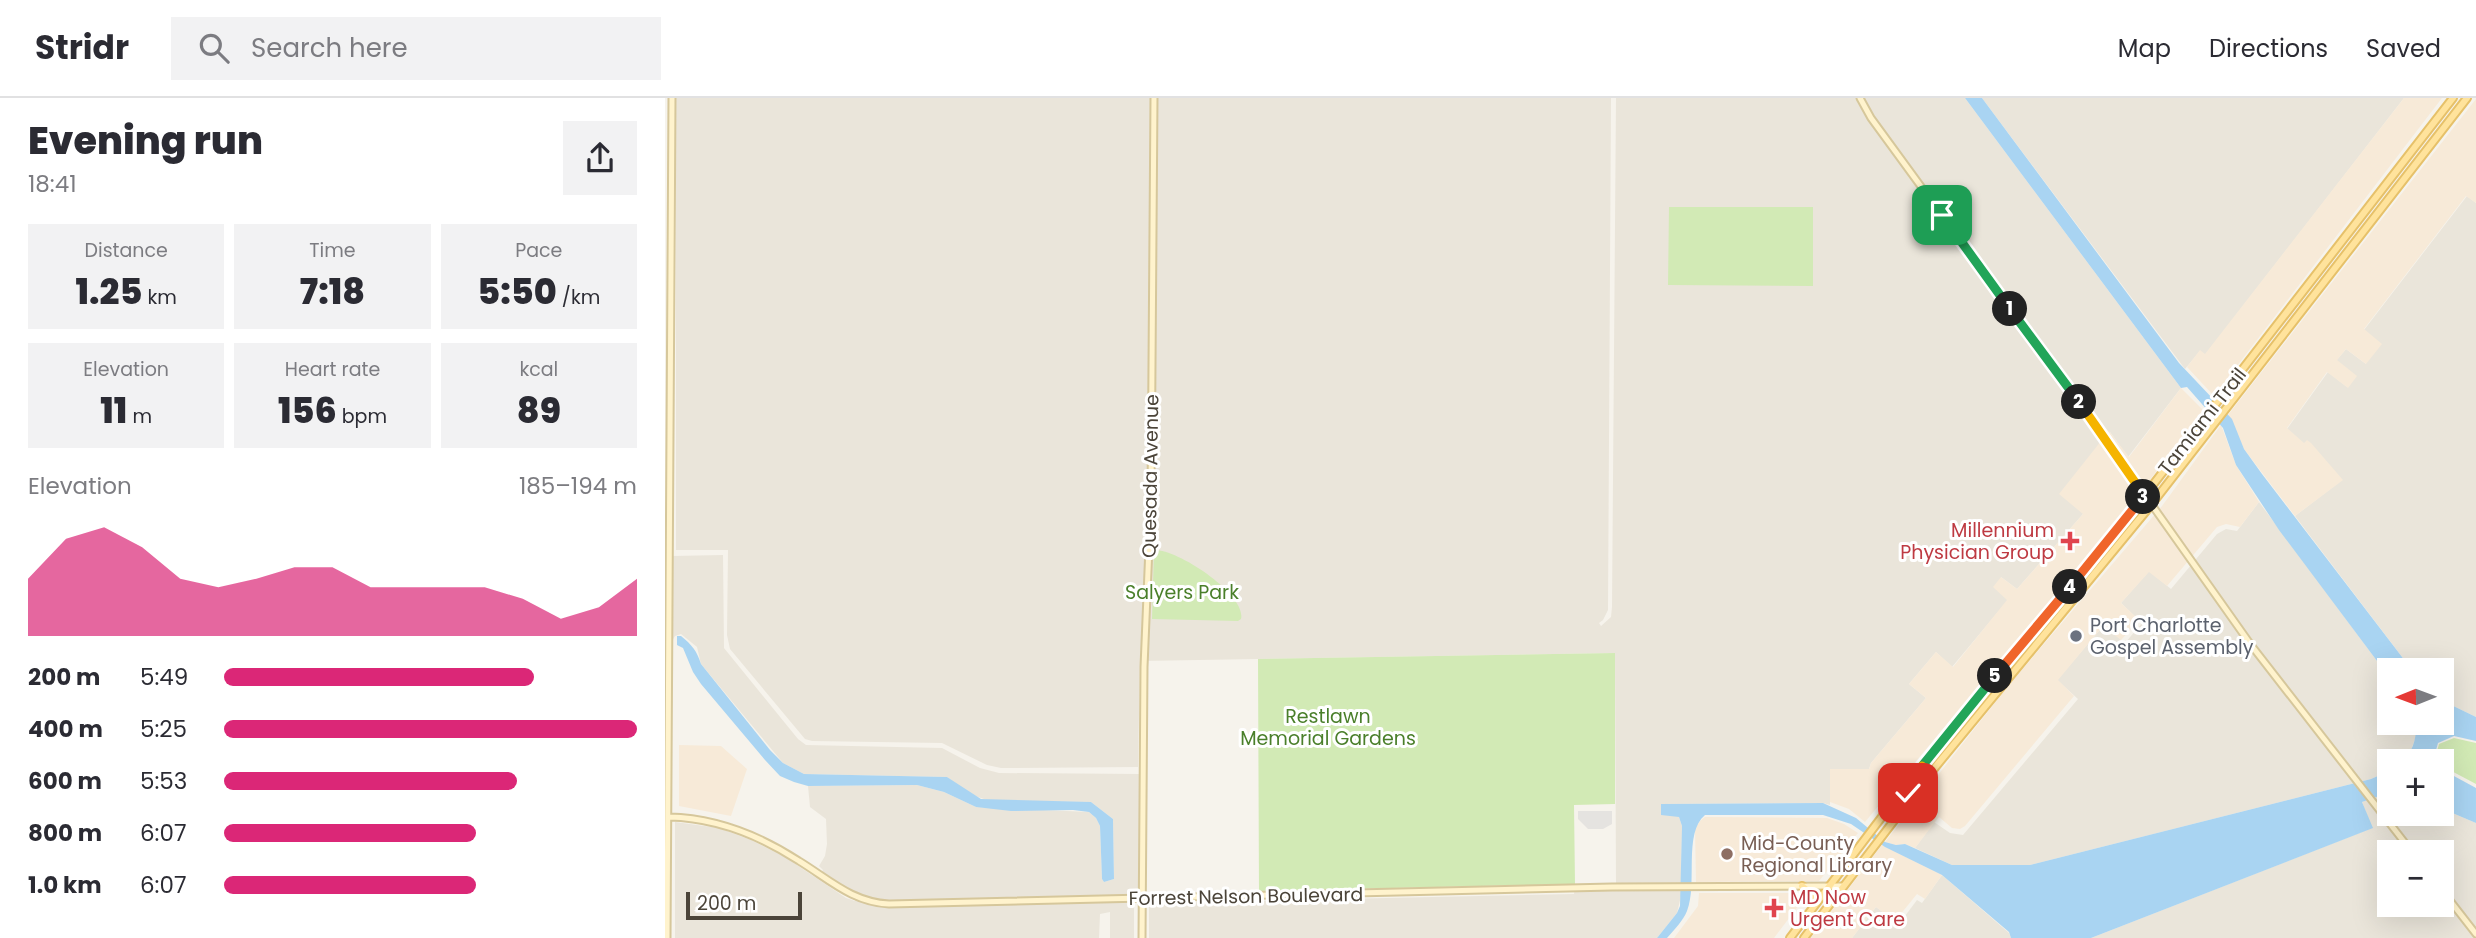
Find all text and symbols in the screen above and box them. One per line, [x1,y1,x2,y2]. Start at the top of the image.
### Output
search box [171,17,661,80]
text: Stridr [35,24,129,71]
icon: search [195,29,233,67]
text: Search here [251,30,408,66]
text: Map [2118,32,2171,65]
text: Directions [2209,32,2328,65]
text: Saved [2366,32,2441,65]
text: Evening run [28,114,263,167]
button: share [563,121,637,195]
text: 18:41 [28,168,77,200]
pin [1912,185,1972,245]
icon: arrive [1923,196,1961,234]
text: Distance [85,237,168,264]
text: Time [309,237,356,264]
text: Pace [515,237,562,264]
text: 1.25 [75,267,142,316]
text: 7:18 [300,267,365,316]
text: 5:50 [477,267,557,316]
text: km [142,284,177,311]
text: /km [557,284,600,311]
pin: 1 [1993,292,2027,326]
text: 1 [2006,295,2013,322]
text: Elevation [83,356,169,383]
text: Heart rate [285,356,380,383]
text: kcal [519,356,558,383]
street label: Tamiami Trail [2152,362,2253,480]
pin: 2 [2061,384,2097,420]
text: 11 [100,386,127,435]
text: 156 [278,386,337,435]
text: 89 [517,386,561,435]
text: 2 [2073,388,2084,415]
street label: Quesada Avenue [1136,394,1165,558]
text: m [127,403,152,430]
text: bpm [337,403,387,430]
text: Elevation [28,470,132,502]
text: 185–194 m [519,470,637,502]
pin: 3 [2125,480,2161,514]
text: 3 [2137,483,2148,510]
place label: Millennium Physician Group [1900,517,2054,566]
marker: Millennium Physician Group [2060,531,2080,551]
pin: 4 [2053,570,2087,604]
text: 4 [2063,573,2076,600]
park label: Salyers Park [1125,579,1239,606]
place label: Port Charlotte Gospel Assembly [2090,612,2254,661]
marker: Port Charlotte Gospel Assembly [2068,628,2084,644]
pin: 5 [1977,658,2013,694]
north arrow [2377,658,2453,735]
map controls [2377,658,2454,917]
text: 200 m [28,661,100,693]
text: 5:49 [140,661,188,693]
text: 5 [1988,662,2001,689]
park label: Restlawn Memorial Gardens [1240,703,1416,752]
text: 400 m [28,713,103,745]
text: 5:25 [140,713,187,745]
button: + [2377,749,2454,826]
pin [1878,763,1938,823]
text: 600 m [28,765,102,797]
text: 5:53 [140,765,187,797]
icon: check [1889,774,1927,812]
text: 800 m [28,817,102,849]
text: 6:07 [140,817,187,849]
place label: Mid-County Regional Library [1741,830,1893,879]
button: − [2377,840,2454,917]
marker: Mid-County Regional Library [1719,846,1735,862]
text: 1.0 km [28,869,102,901]
text: 6:07 [140,869,187,901]
street label: Forrest Nelson Boulevard [1129,881,1364,912]
place label: MD Now Urgent Care [1790,884,1905,933]
scale bar [686,889,801,921]
text: 200 m [697,890,756,917]
marker: MD Now Urgent Care [1764,898,1784,918]

